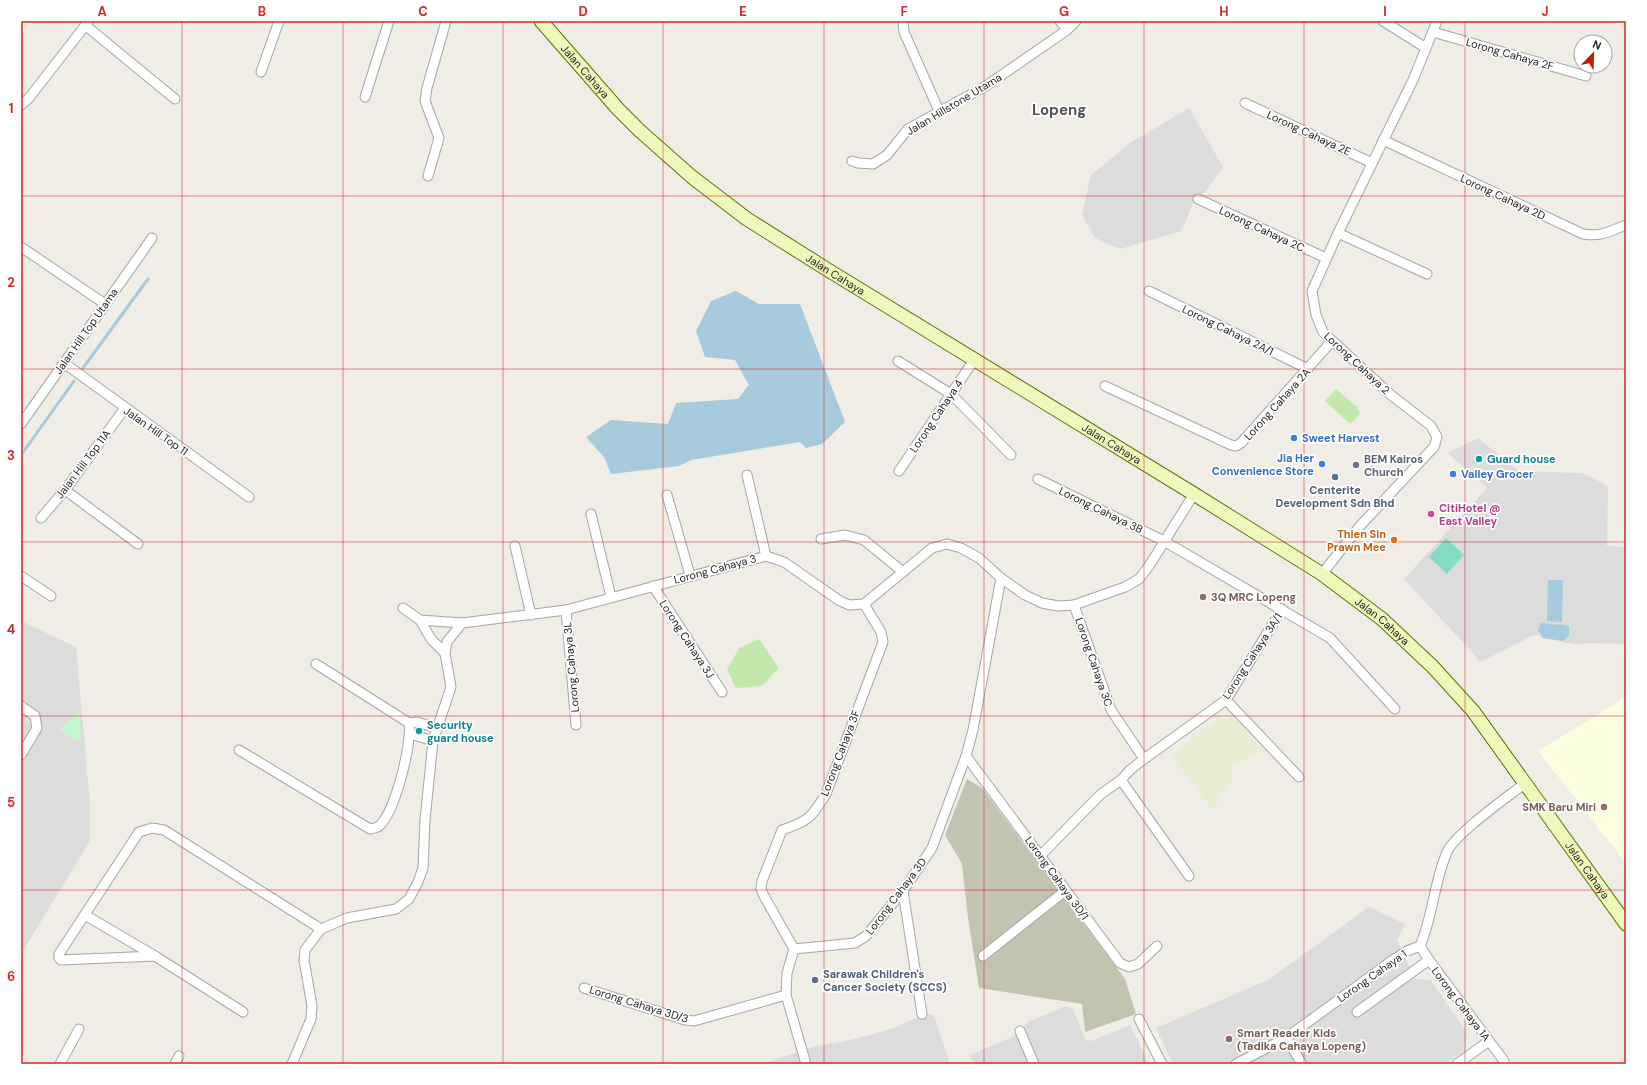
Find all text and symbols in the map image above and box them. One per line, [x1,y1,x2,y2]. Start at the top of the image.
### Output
text: A [97,3,107,20]
text: B [258,3,266,20]
text: C [418,3,428,20]
text: D [578,3,588,20]
text: E [739,3,747,20]
text: F [900,3,908,20]
text: G [1059,3,1069,20]
text: H [1219,3,1229,20]
text: I [1383,3,1387,20]
text: J [1541,3,1549,20]
north arrow [1573,34,1613,74]
street label: Lorong Cahaya 2F [1464,35,1556,73]
text: N [1590,37,1603,53]
street label: Jalan Cahaya [558,42,612,101]
street label: Jalan Hillstone Utama [904,70,1004,138]
text: 1 [9,100,13,117]
district label: Lopeng [1032,100,1086,120]
street label: Lorong Cahaya 2E [1265,107,1353,159]
street label: Lorong Cahaya 2D [1458,171,1548,223]
street label: Lorong Cahaya 2C [1217,203,1307,255]
street label: Jalan Cahaya [803,251,868,298]
text: 2 [7,274,15,291]
street label: Jalan Hill Top Utama [51,285,121,377]
street label: Lorong Cahaya 2A/1 [1180,302,1276,358]
street label: Lorong Cahaya 2 [1321,329,1393,397]
street label: Lorong Cahaya 2A [1241,365,1313,443]
street label: Lorong Cahaya 4 [906,376,966,455]
street label: Jalan Hill Top 11 [121,404,191,458]
street label: Jalan Cahaya [1079,420,1144,467]
street label: Jalan Hill Top 11A [52,427,114,501]
place label: Sweet Harvest [1302,431,1380,445]
marker: Sweet Harvest [1289,433,1299,443]
text: 3 [7,447,15,464]
place label: Jia Her Convenience Store [1212,451,1314,478]
place label: BEM Kairos Church [1364,452,1423,479]
place label: Guard house [1487,452,1556,466]
marker: Guard house [1474,454,1484,464]
marker: Jia Her Convenience Store [1317,459,1327,469]
marker: BEM Kairos Church [1351,460,1361,470]
place label: Valley Grocer [1461,467,1534,481]
marker: Valley Grocer [1448,469,1458,479]
marker: Centerite Development Sdn Bhd [1330,472,1340,482]
place label: Centerite Development Sdn Bhd [1276,483,1394,510]
street label: Lorong Cahaya 3B [1057,484,1146,537]
place label: CitiHotel @ East Valley [1439,501,1501,528]
marker: CitiHotel @ East Valley [1426,509,1436,519]
place label: Thien Sin Prawn Mee [1327,527,1386,554]
marker: Thien Sin Prawn Mee [1389,535,1399,545]
street label: Lorong Cahaya 3 [672,551,758,587]
place label: 3Q MRC Lopeng [1211,590,1296,604]
marker: 3Q MRC Lopeng [1198,592,1208,602]
street label: Jalan Cahaya [1352,594,1412,648]
street label: Lorong Cahaya 3J [656,597,718,681]
street label: Lorong Cahaya 3A/1 [1219,610,1285,702]
street label: Lorong Cahaya 3C [1072,616,1116,708]
text: 4 [7,621,15,638]
street label: Lorong Cahaya 3L [560,621,582,713]
street label: Lorong Cahaya 3F [817,708,863,798]
place label: Security guard house [427,718,494,745]
marker: Security guard house [414,726,424,736]
text: 5 [7,794,15,811]
place label: SMK Baru Miri [1522,800,1596,814]
marker: SMK Baru Miri [1599,802,1609,812]
street label: Lorong Cahaya 3D/1 [1022,833,1092,923]
street label: Jalan Cahaya [1562,839,1613,902]
street label: Lorong Cahaya 3D [863,854,930,937]
street label: Lorong Cahaya 1 [1334,947,1410,1005]
street label: Lorong Cahaya 1A [1429,964,1493,1044]
place label: Sarawak Children's Cancer Society (SCCS) [823,967,947,994]
text: 6 [7,968,15,985]
marker: Sarawak Children's Cancer Society (SCCS) [810,975,820,985]
street label: Lorong Cahaya 3D/3 [588,982,690,1026]
place label: Smart Reader Kids (Tadika Cahaya Lopeng) [1237,1026,1366,1053]
marker: Smart Reader Kids (Tadika Cahaya Lopeng) [1224,1034,1234,1044]

